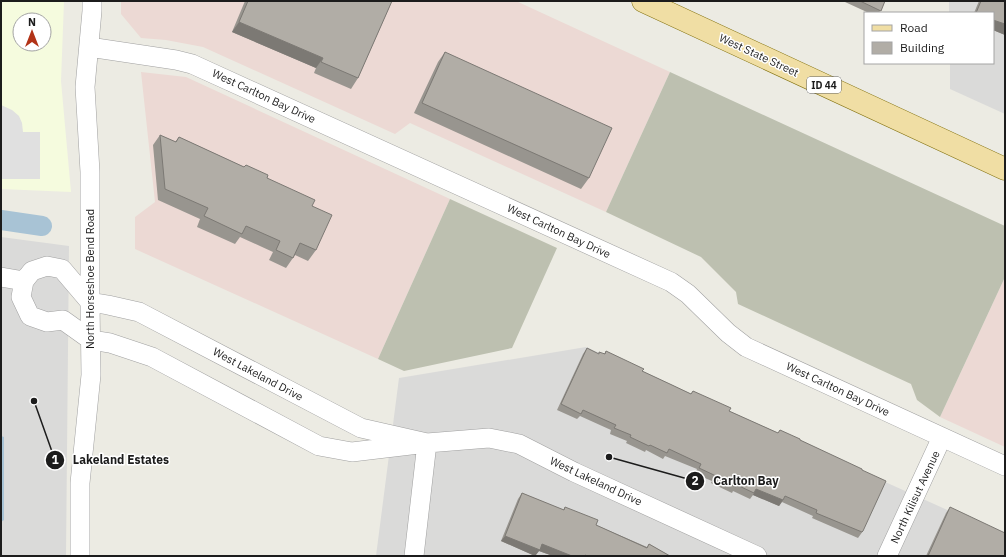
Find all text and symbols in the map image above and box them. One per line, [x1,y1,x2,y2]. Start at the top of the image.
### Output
north arrow [12,12,52,52]
legend [864,12,994,64]
text: N [28,15,36,29]
text: Road [900,20,928,35]
street label: West State Street [717,30,801,80]
text: Building [900,40,945,55]
street label: West Carlton Bay Drive [210,66,318,126]
road number: ID 44 [807,77,841,93]
street label: West Carlton Bay Drive [505,201,613,261]
street label: North Horseshoe Bend Road [83,209,97,349]
street label: West Lakeland Drive [211,344,305,404]
street label: West Carlton Bay Drive [784,359,892,419]
callout: Lakeland Estates [45,448,177,472]
street label: North Kilisut Avenue [887,448,943,546]
text: 1 [51,452,59,467]
text: Lakeland Estates [73,452,169,467]
street label: West Lakeland Drive [548,454,644,508]
callout: Carlton Bay [685,469,786,493]
text: 2 [691,473,699,488]
text: Carlton Bay [713,473,779,488]

